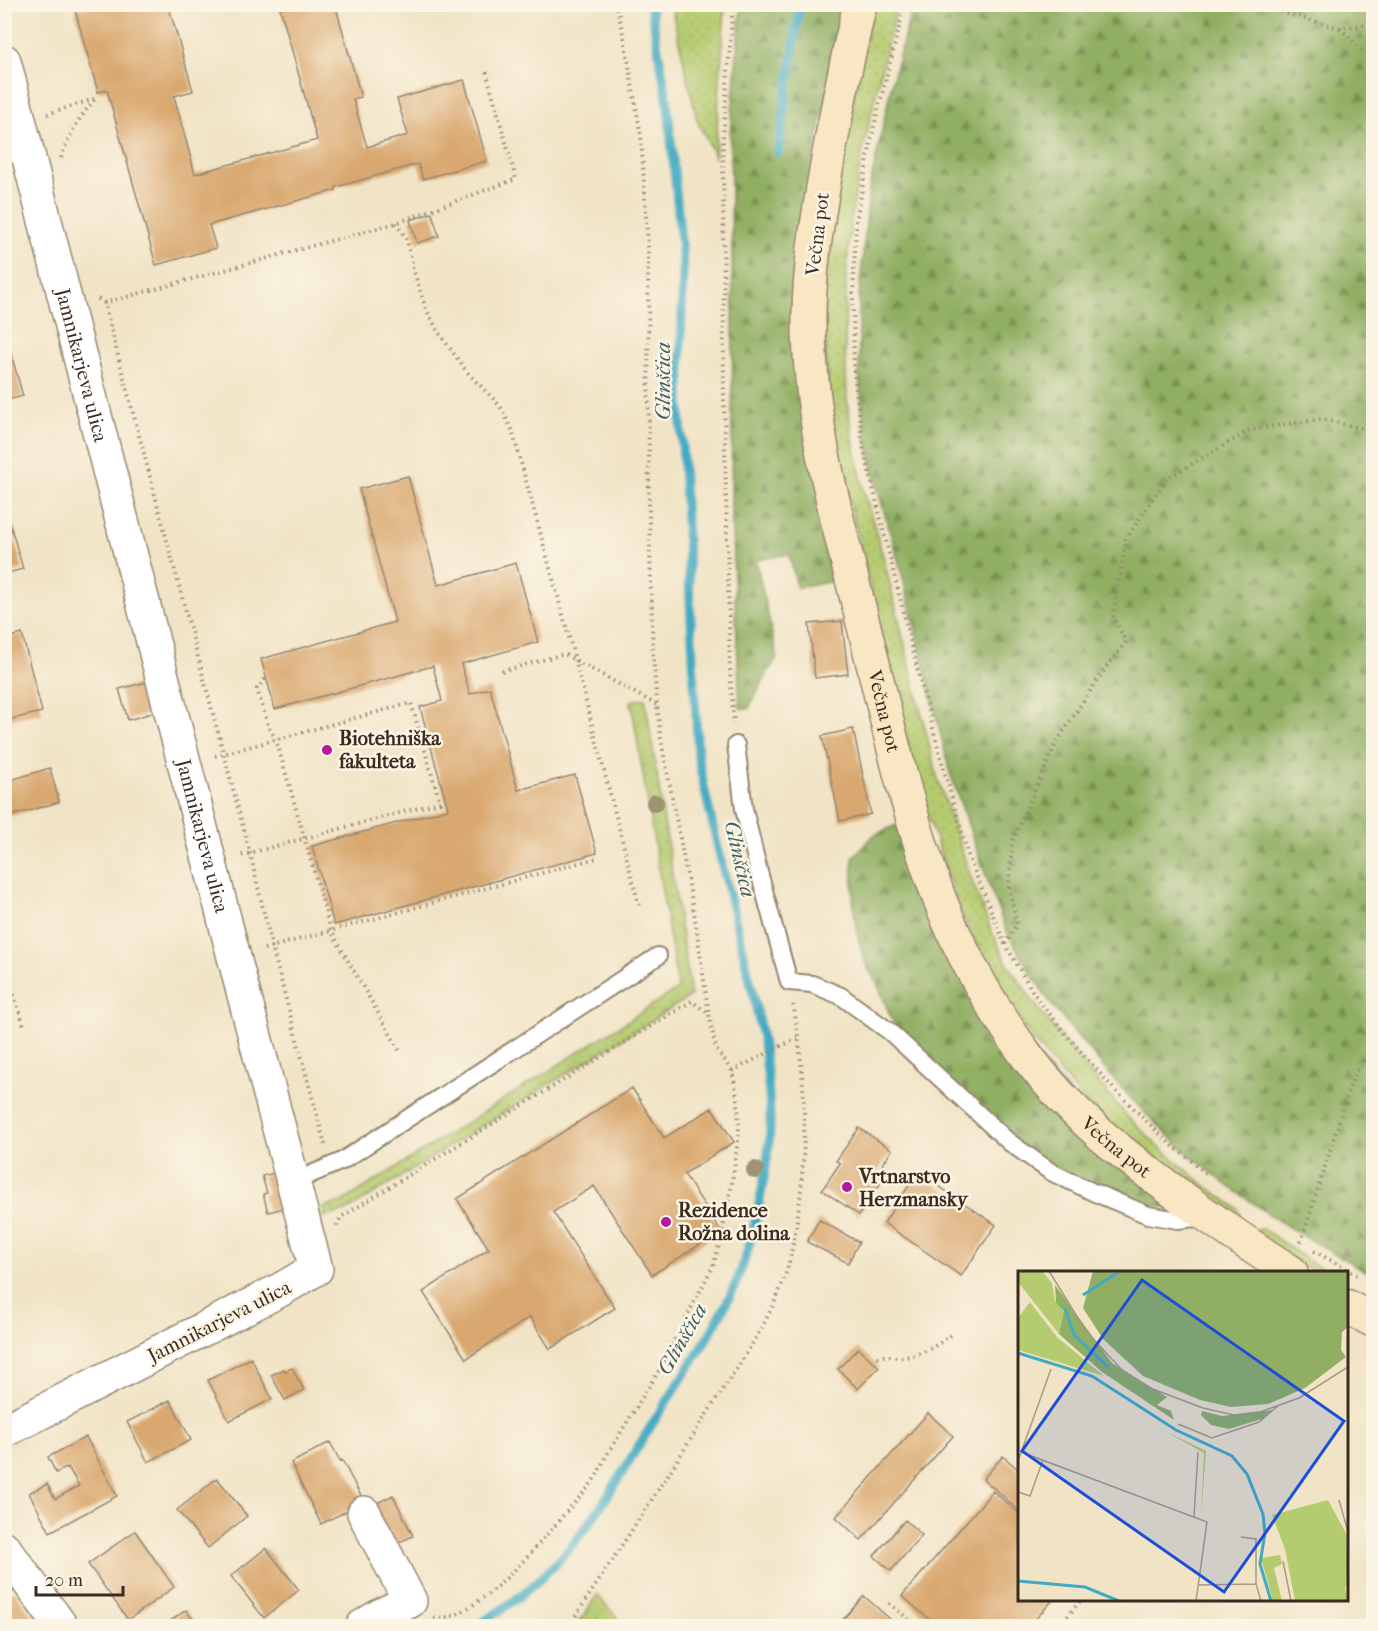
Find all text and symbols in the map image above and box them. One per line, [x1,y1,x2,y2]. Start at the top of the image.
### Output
street label: Večna pot [801,191,834,278]
street label: Jamnikarjeva ulica [50,284,113,445]
water label: Glinščica [651,342,675,420]
street label: Večna pot [863,667,905,755]
place label: Biotehniška fakulteta [338,727,441,773]
marker: Biotehniška fakulteta [320,743,334,757]
street label: Jamnikarjeva ulica [171,755,233,916]
water label: Glinščica [720,818,760,900]
street label: Večna pot [1076,1111,1156,1183]
place label: Vrtnarstvo Herzmansky [858,1165,969,1211]
marker: Vrtnarstvo Herzmansky [840,1180,854,1194]
place label: Rezidence Rožna dolina [678,1199,790,1245]
marker: Rezidence Rožna dolina [659,1215,673,1229]
inset map [1018,1271,1348,1601]
street label: Jamnikarjeva ulica [142,1275,295,1368]
water label: Glinščica [652,1299,712,1379]
scale bar [36,1559,123,1597]
text: 20 m [45,1570,83,1591]

